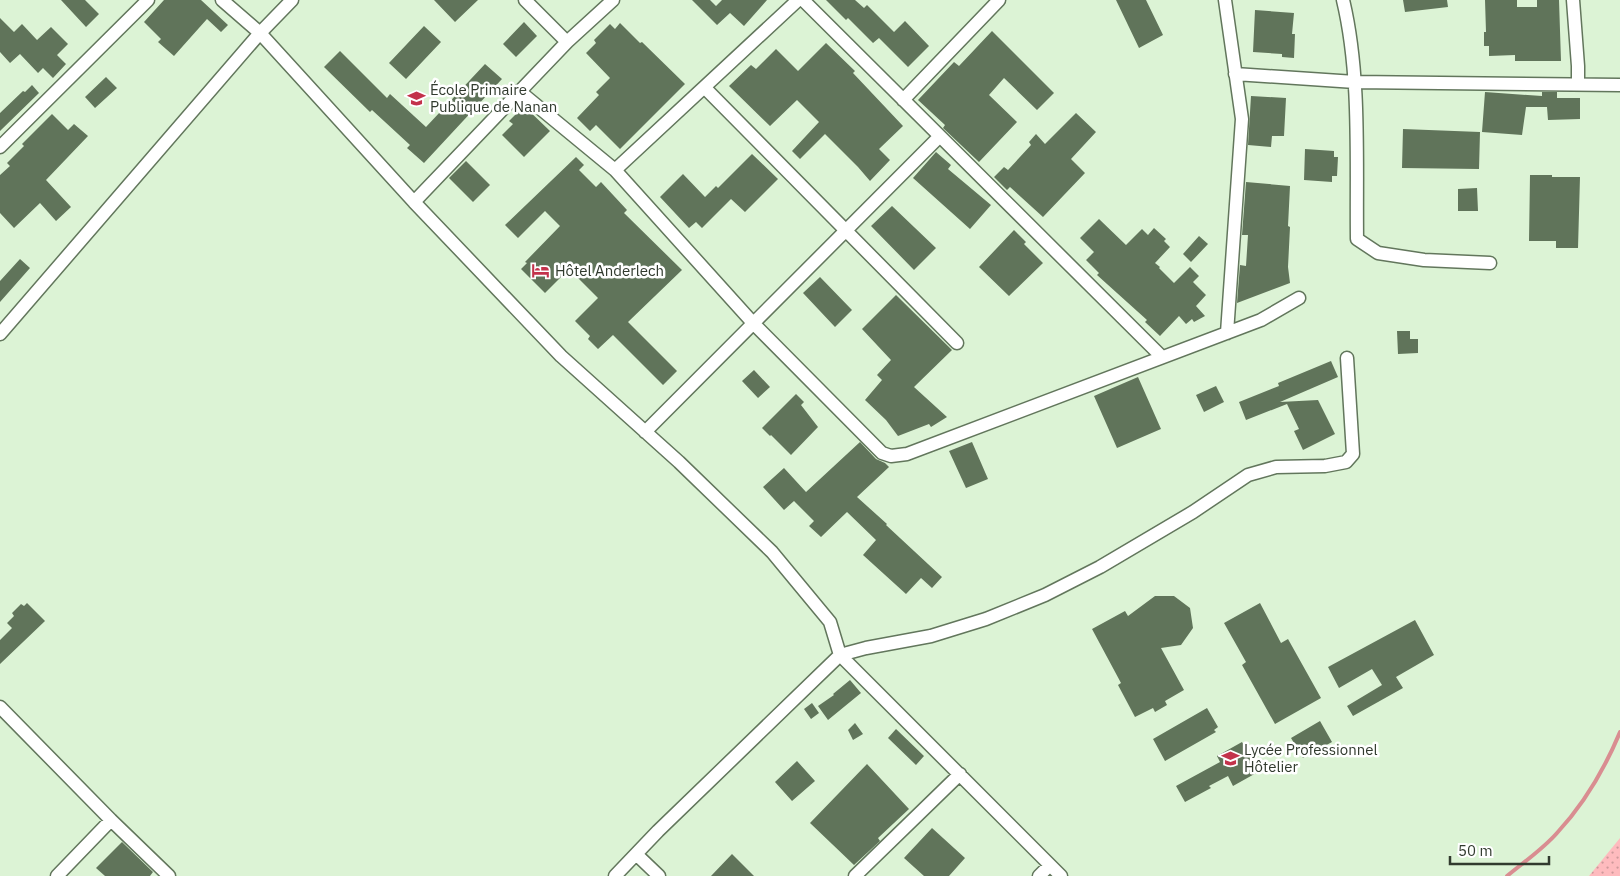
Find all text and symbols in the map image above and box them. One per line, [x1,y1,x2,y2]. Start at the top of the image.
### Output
place label: École Primaire Publique de Nanan [430,80,557,116]
school or university icon: École Primaire Publique de Nanan [406,88,426,108]
hotel icon: Hôtel Anderlech [531,260,551,280]
place label: Hôtel Anderlech [555,261,664,280]
place label: Lycée Professionnel Hôtelier [1244,740,1378,776]
school or university icon: Lycée Professionnel Hôtelier [1220,748,1240,768]
scale bar [1450,834,1549,866]
text: 50 m [1458,841,1493,860]

